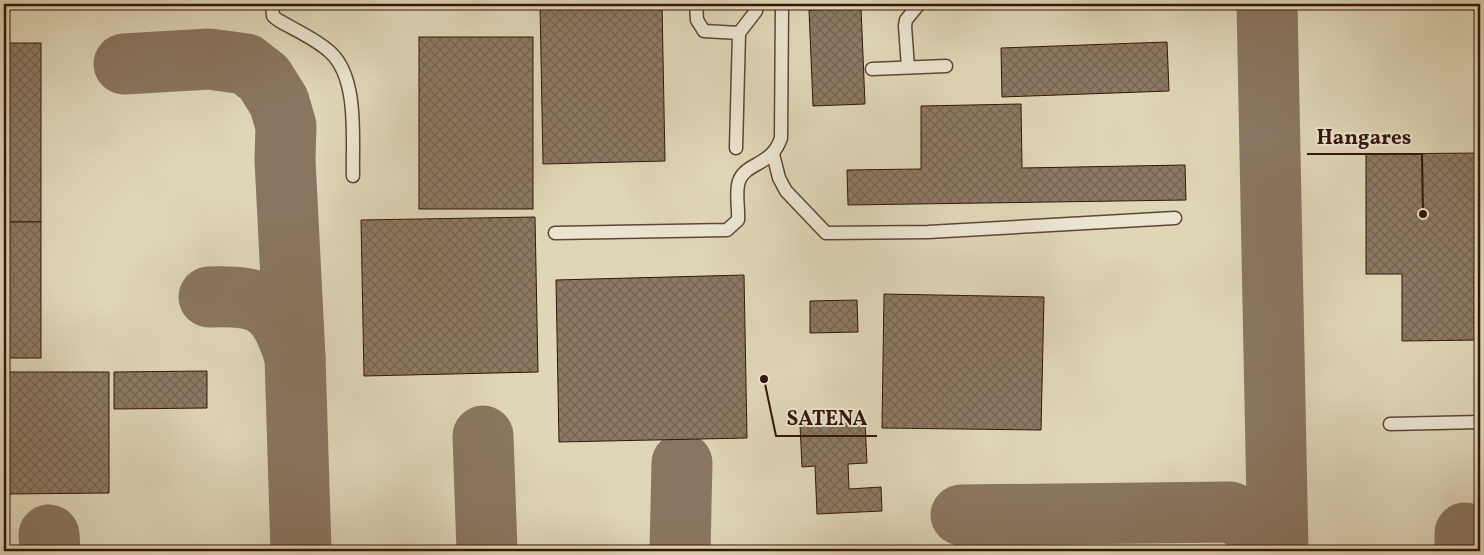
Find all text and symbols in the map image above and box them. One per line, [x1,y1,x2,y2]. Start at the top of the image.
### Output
callout: Hangares [1307,118,1422,154]
text: Hangares [1316,124,1412,153]
callout: SATENA [776,400,877,436]
text: SATENA [787,405,868,434]

